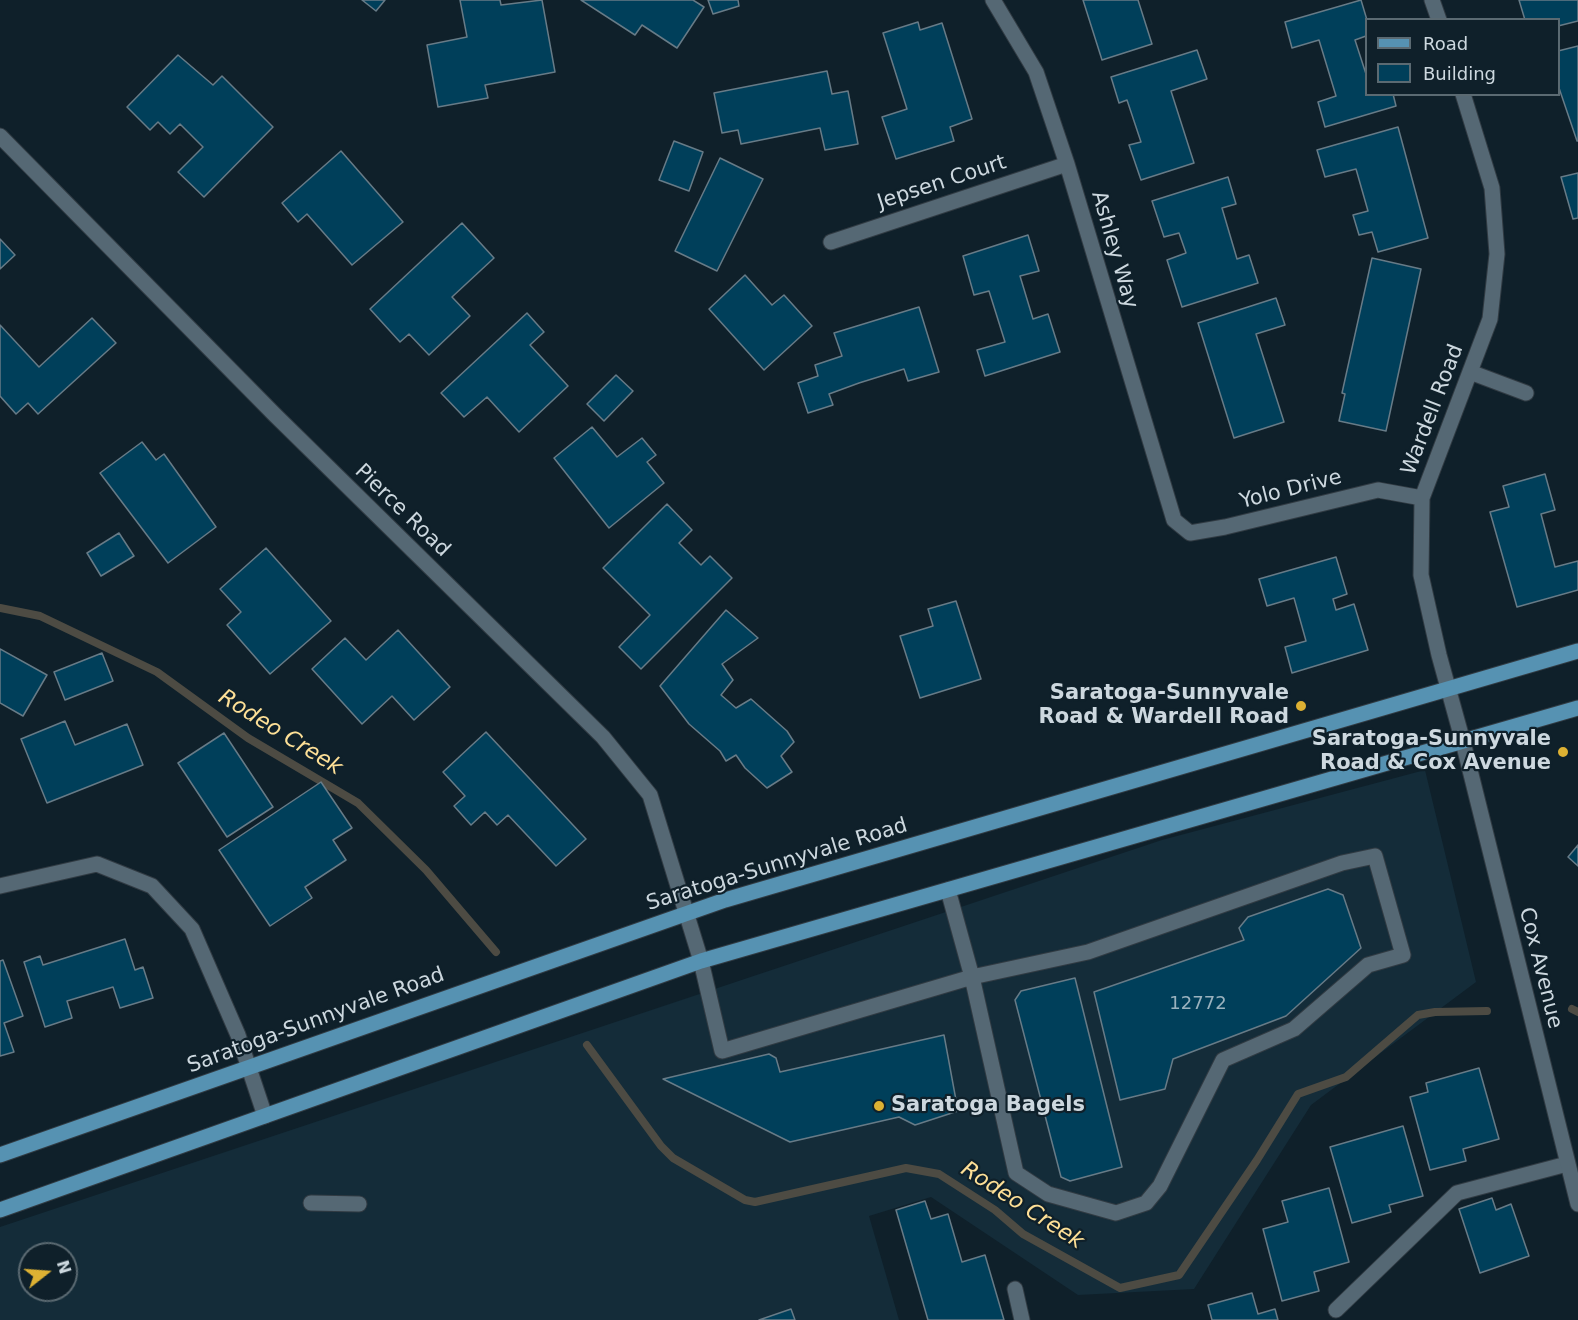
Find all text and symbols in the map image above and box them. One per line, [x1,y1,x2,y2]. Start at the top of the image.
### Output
legend [1365,18,1560,96]
text: Road [1423,33,1468,54]
text: Building [1423,63,1496,84]
street label: Jepsen Court [874,150,1010,216]
street label: Ashley Way [1085,188,1143,312]
street label: Wardell Road [1397,341,1469,479]
street label: Pierce Road [349,459,455,563]
street label: Yolo Drive [1237,465,1345,515]
place label: Saratoga-Sunnyvale Road & Wardell Road [1039,681,1289,731]
water label: Rodeo Creek [213,684,347,782]
marker: Saratoga-Sunnyvale Road & Wardell Road [1294,699,1308,713]
place label: Saratoga-Sunnyvale Road & Cox Avenue [1312,727,1551,777]
marker: Saratoga-Sunnyvale Road & Cox Avenue [1556,745,1570,759]
street label: Saratoga-Sunnyvale Road [643,813,911,917]
street label: Cox Avenue [1513,905,1567,1031]
street label: Saratoga-Sunnyvale Road [184,963,448,1079]
house number: 12772 [1169,993,1227,1015]
place label: Saratoga Bagels [891,1093,1085,1119]
marker: Saratoga Bagels [872,1099,886,1113]
water label: Rodeo Creek [956,1157,1088,1255]
north arrow [18,1242,78,1302]
text: N [53,1258,75,1276]

